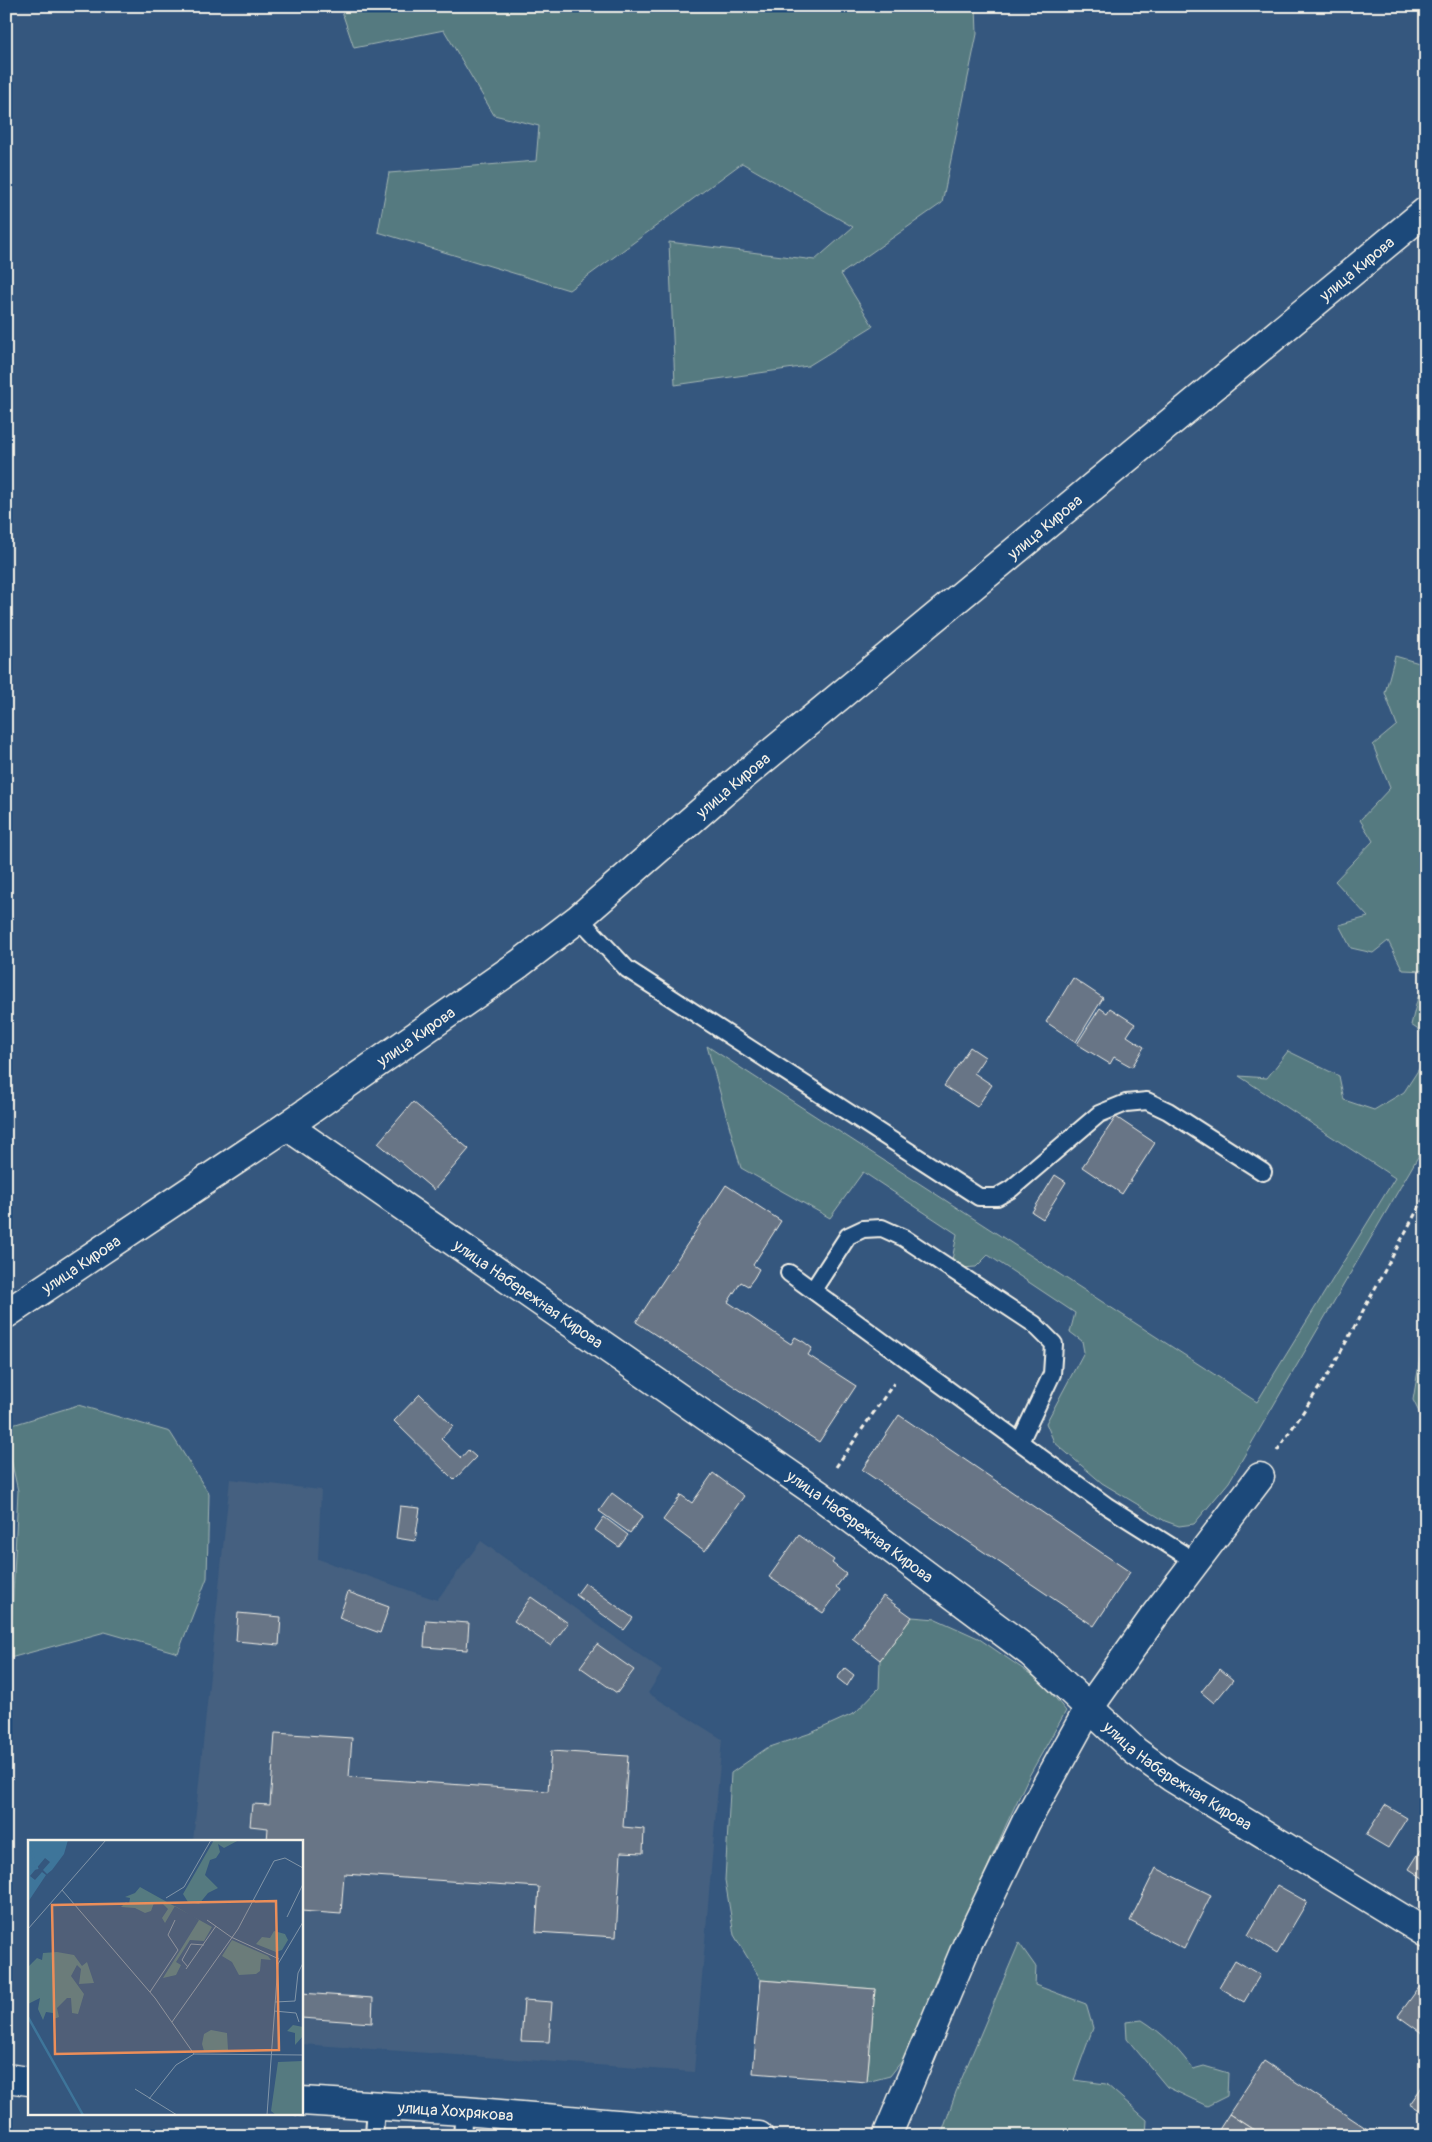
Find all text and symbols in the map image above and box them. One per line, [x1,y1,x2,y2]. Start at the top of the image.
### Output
street label: улица Кирова [1315,232,1399,307]
street label: улица Кирова [1003,491,1087,565]
street label: улица Кирова [691,749,775,823]
street label: улица Кирова [372,1003,459,1072]
street label: улица Кирова [37,1231,125,1299]
street label: улица Набережная Кирова [449,1235,607,1353]
street label: улица Набережная Кирова [781,1466,937,1588]
street label: улица Набережная Кирова [1098,1717,1256,1835]
inset map [28,1840,302,2114]
street label: улица Хохрякова [396,2098,514,2126]

